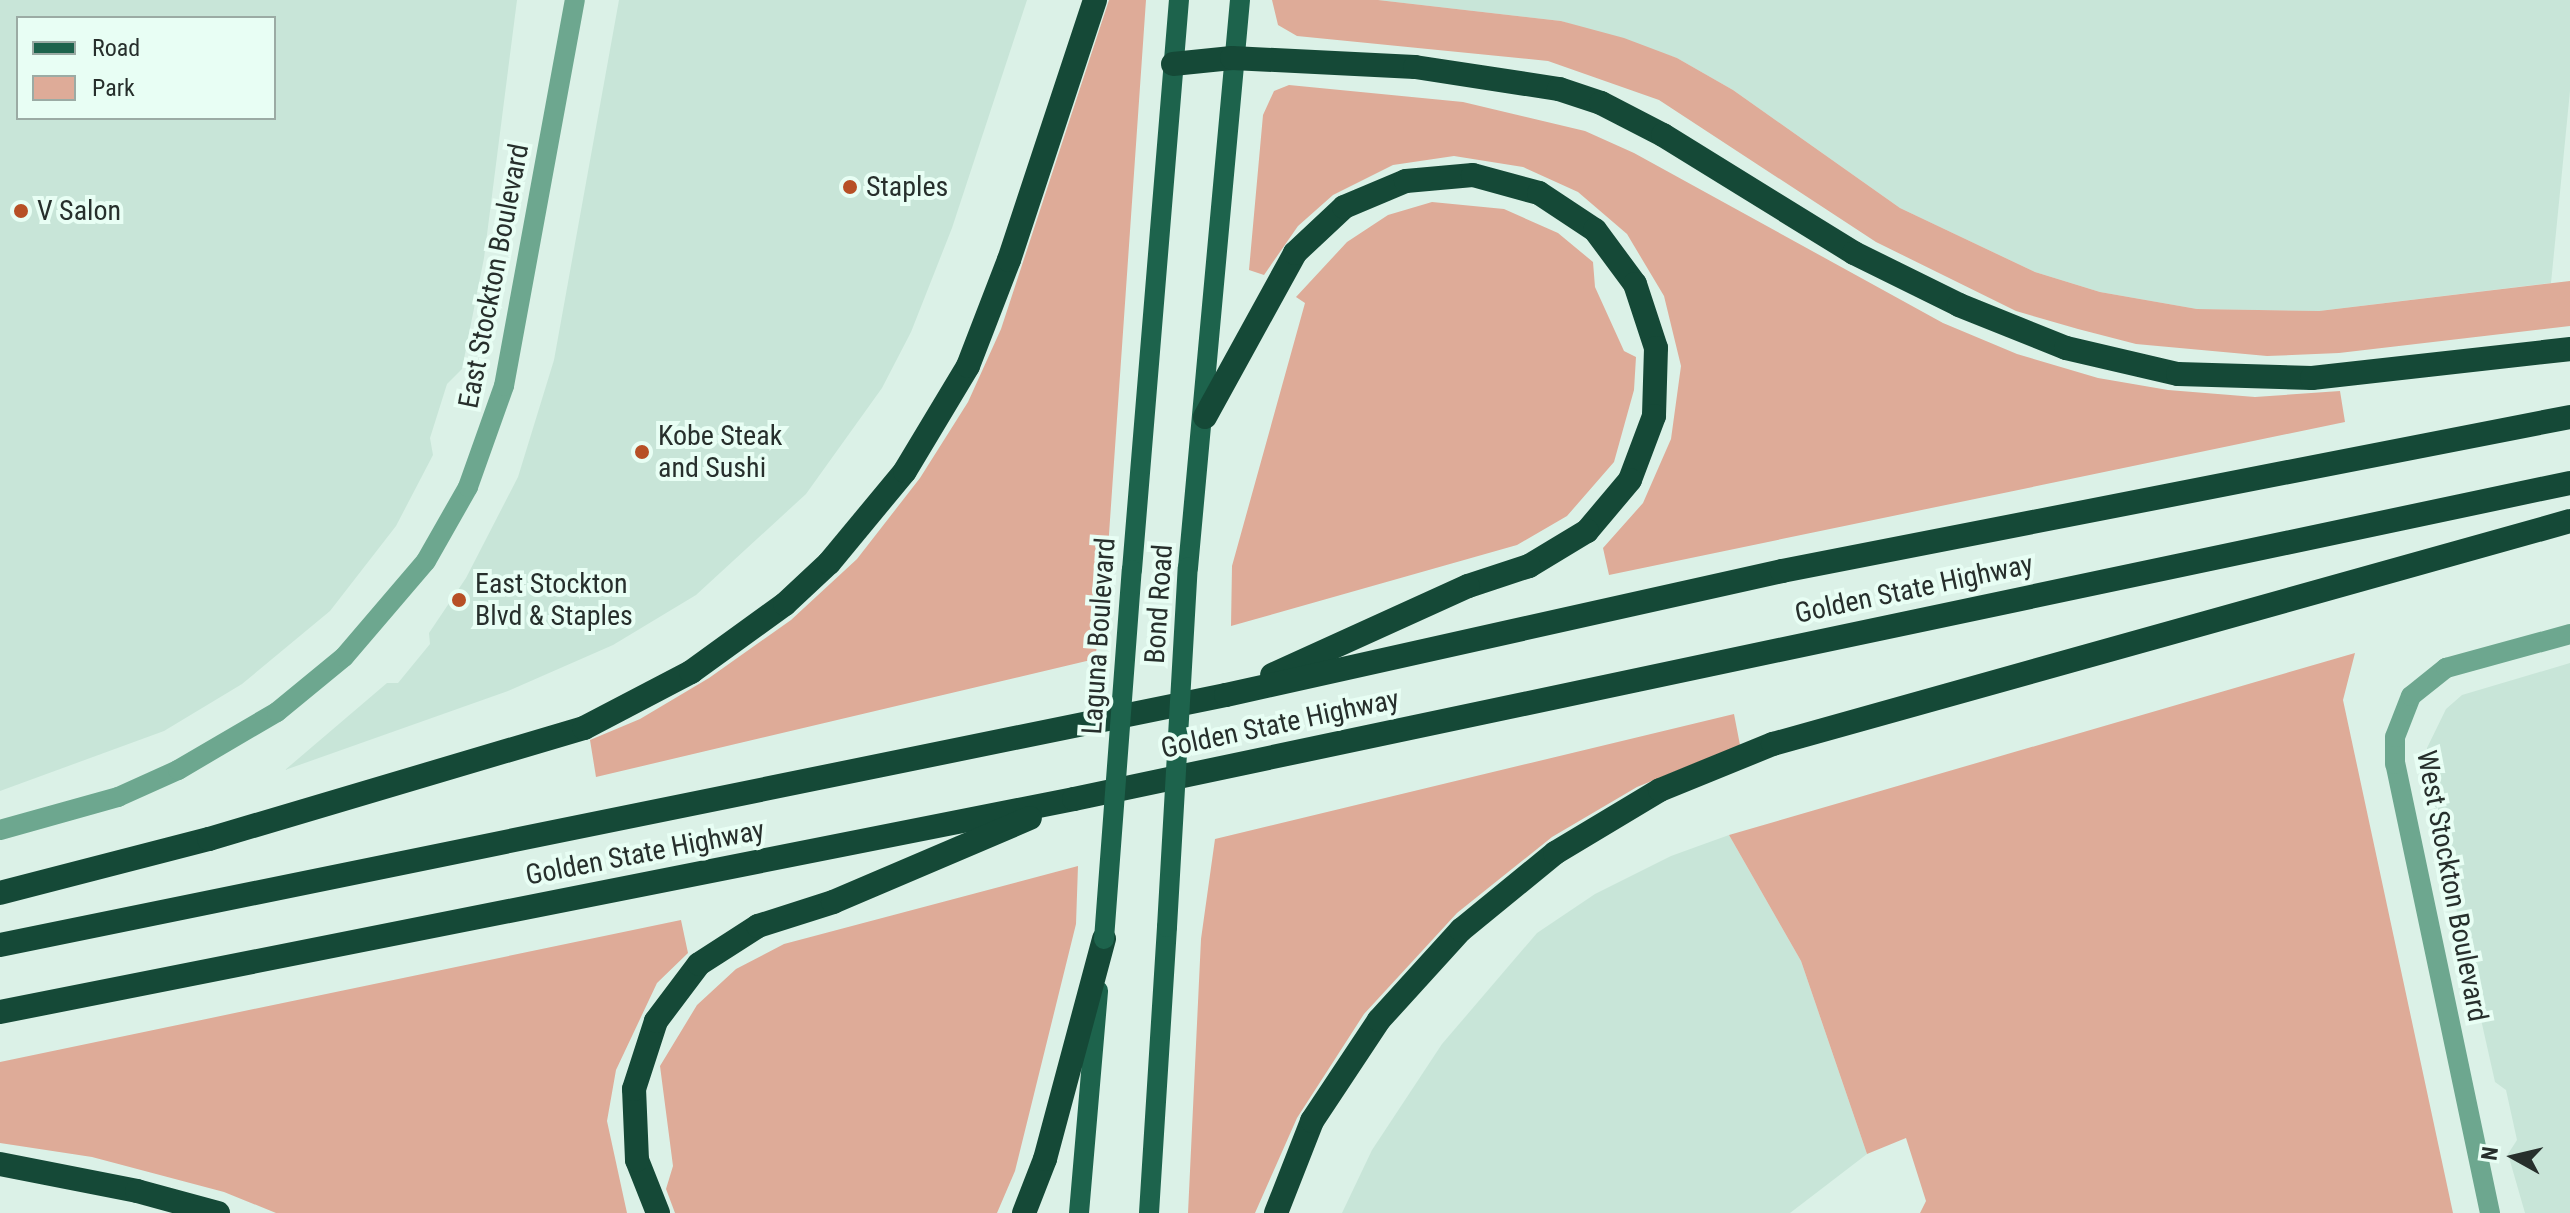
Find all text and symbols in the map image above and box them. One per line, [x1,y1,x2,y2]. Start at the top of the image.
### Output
legend [16,16,276,120]
text: Road [92,34,140,62]
text: Park [92,74,135,102]
street label: East Stockton Boulevard [452,141,536,411]
place label: Staples [866,170,948,204]
marker: Staples [841,178,859,196]
place label: V Salon [37,194,121,228]
marker: V Salon [12,202,30,220]
place label: Kobe Steak and Sushi [658,419,782,485]
marker: Kobe Steak and Sushi [633,443,651,461]
street label: Laguna Boulevard [1075,537,1123,735]
street label: Bond Road [1138,543,1180,665]
street label: Golden State Highway [1792,547,2036,631]
place label: East Stockton Blvd & Staples [475,567,633,633]
marker: East Stockton Blvd & Staples [450,591,468,609]
street label: Golden State Highway [1158,682,1402,766]
street label: West Stockton Boulevard [2409,748,2495,1024]
street label: Golden State Highway [523,813,767,893]
north arrow [2474,1117,2554,1197]
text: N [2476,1145,2503,1162]

